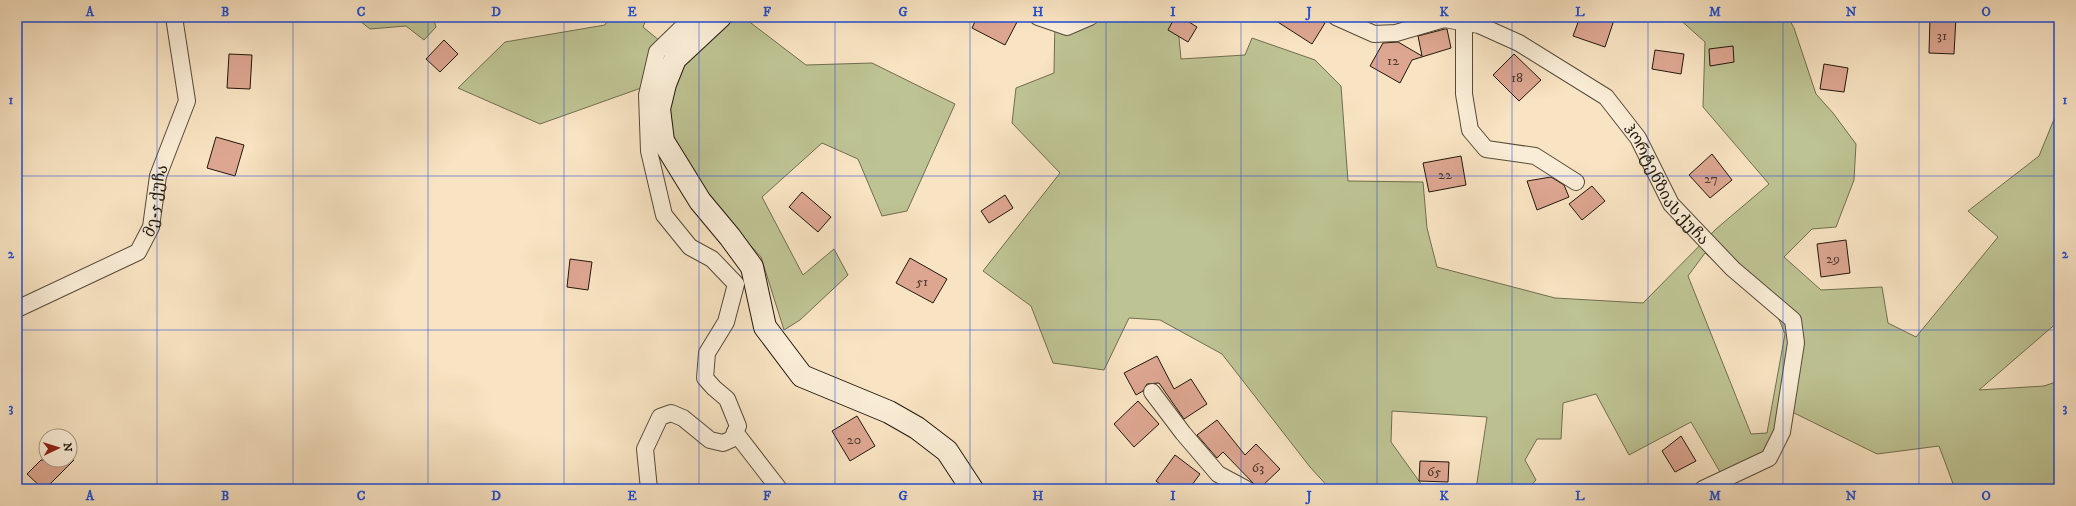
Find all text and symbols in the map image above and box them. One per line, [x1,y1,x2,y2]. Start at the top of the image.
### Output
text: A [85,4,95,20]
text: B [221,4,229,20]
text: C [357,4,366,20]
text: D [491,4,501,20]
text: E [627,4,637,20]
text: F [763,4,772,20]
text: G [898,4,908,20]
text: H [1033,4,1044,20]
text: I [1170,4,1176,20]
text: J [1304,4,1312,21]
text: K [1439,4,1449,20]
text: L [1575,4,1585,20]
text: M [1709,4,1721,20]
text: N [1846,4,1857,20]
text: O [1981,4,1991,20]
house number: 31 [1937,27,1947,45]
house number: 12 [1387,52,1399,70]
house number: 18 [1511,69,1523,87]
text: 1 [9,92,14,108]
text: 1 [2063,92,2068,108]
street label: ჰორტენზიას ქუჩა [1619,119,1713,249]
street label: მე-5 ქუჩა [139,161,173,241]
house number: 22 [1438,166,1452,184]
house number: 27 [1704,170,1718,188]
text: 2 [8,246,15,262]
text: 2 [2062,246,2069,262]
house number: 29 [1826,250,1840,268]
house number: 51 [916,273,928,291]
text: 3 [9,400,14,416]
text: 3 [2063,400,2068,416]
north arrow [38,428,78,468]
house number: 20 [847,431,861,449]
text: N [60,442,74,452]
house number: 63 [1252,459,1264,477]
house number: 65 [1427,463,1441,481]
text: A [85,488,95,504]
text: B [221,488,229,504]
text: C [357,488,366,504]
text: D [491,488,501,504]
text: E [627,488,637,504]
text: F [763,488,772,504]
text: G [898,488,908,504]
text: H [1033,488,1044,504]
text: I [1170,488,1176,504]
text: J [1304,488,1312,505]
text: K [1439,488,1449,504]
text: L [1575,488,1585,504]
text: M [1709,488,1721,504]
text: N [1846,488,1857,504]
text: O [1981,488,1991,504]

